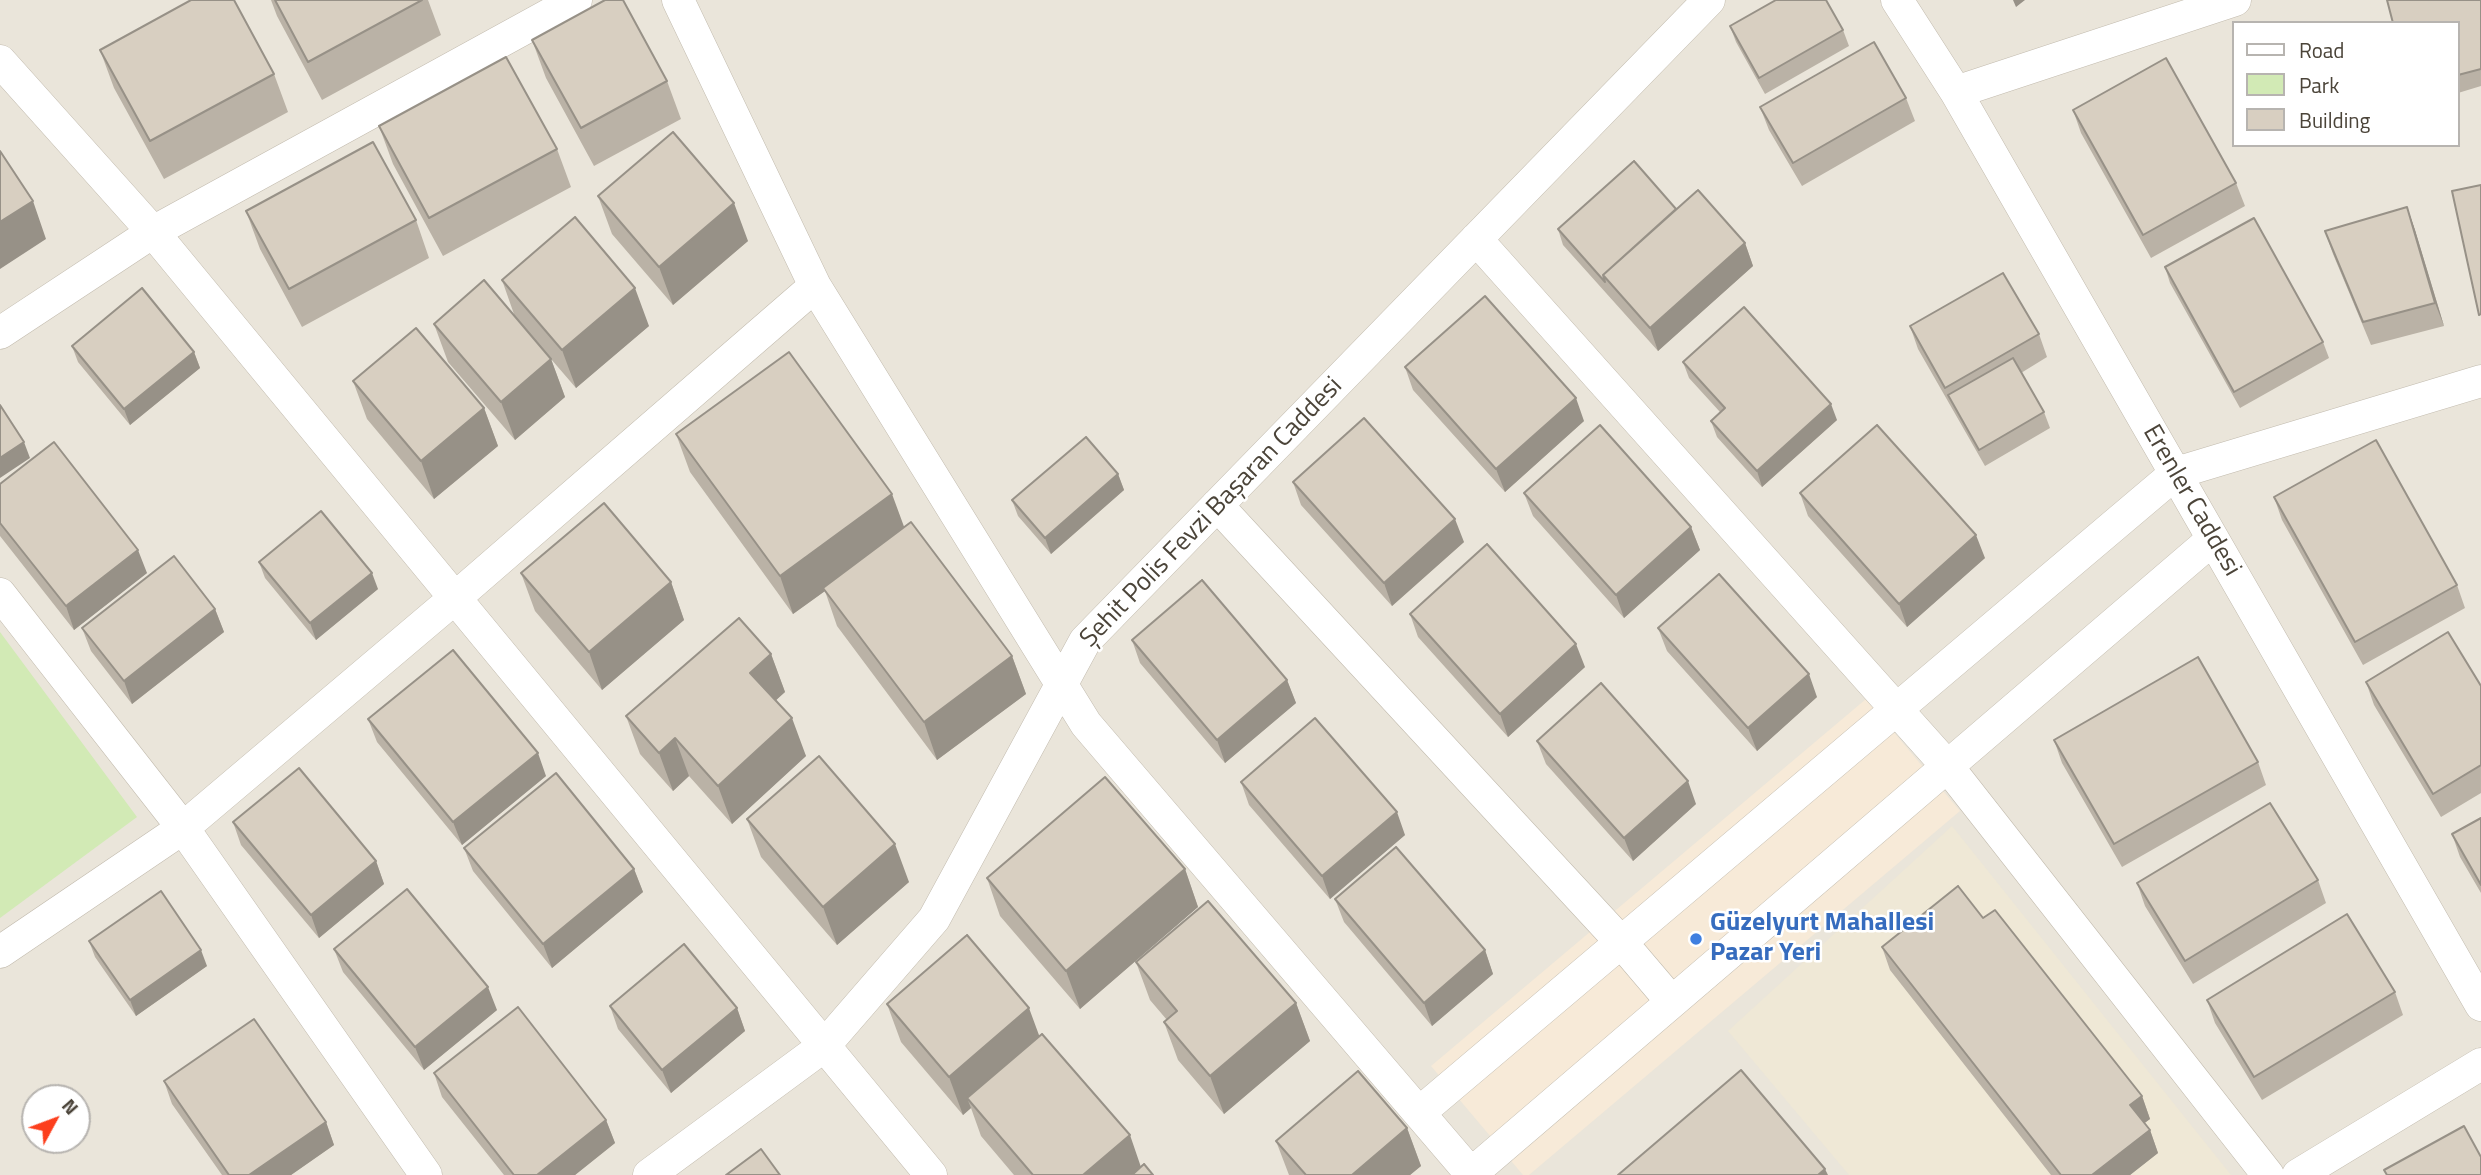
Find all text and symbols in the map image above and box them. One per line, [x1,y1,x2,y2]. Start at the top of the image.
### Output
legend [2232,21,2460,147]
text: Road [2299,34,2344,66]
text: Park [2299,69,2339,101]
text: Building [2299,104,2370,136]
street label: Şehit Polis Fevzi Başaran Caddesi [1074,371,1350,655]
street label: Erenler Caddesi [2135,420,2247,582]
place label: Güzelyurt Mahallesi Pazar Yeri [1710,908,1934,970]
marker: Güzelyurt Mahallesi Pazar Yeri [1688,931,1704,947]
north arrow [21,1084,91,1154]
text: N [55,1092,86,1121]

